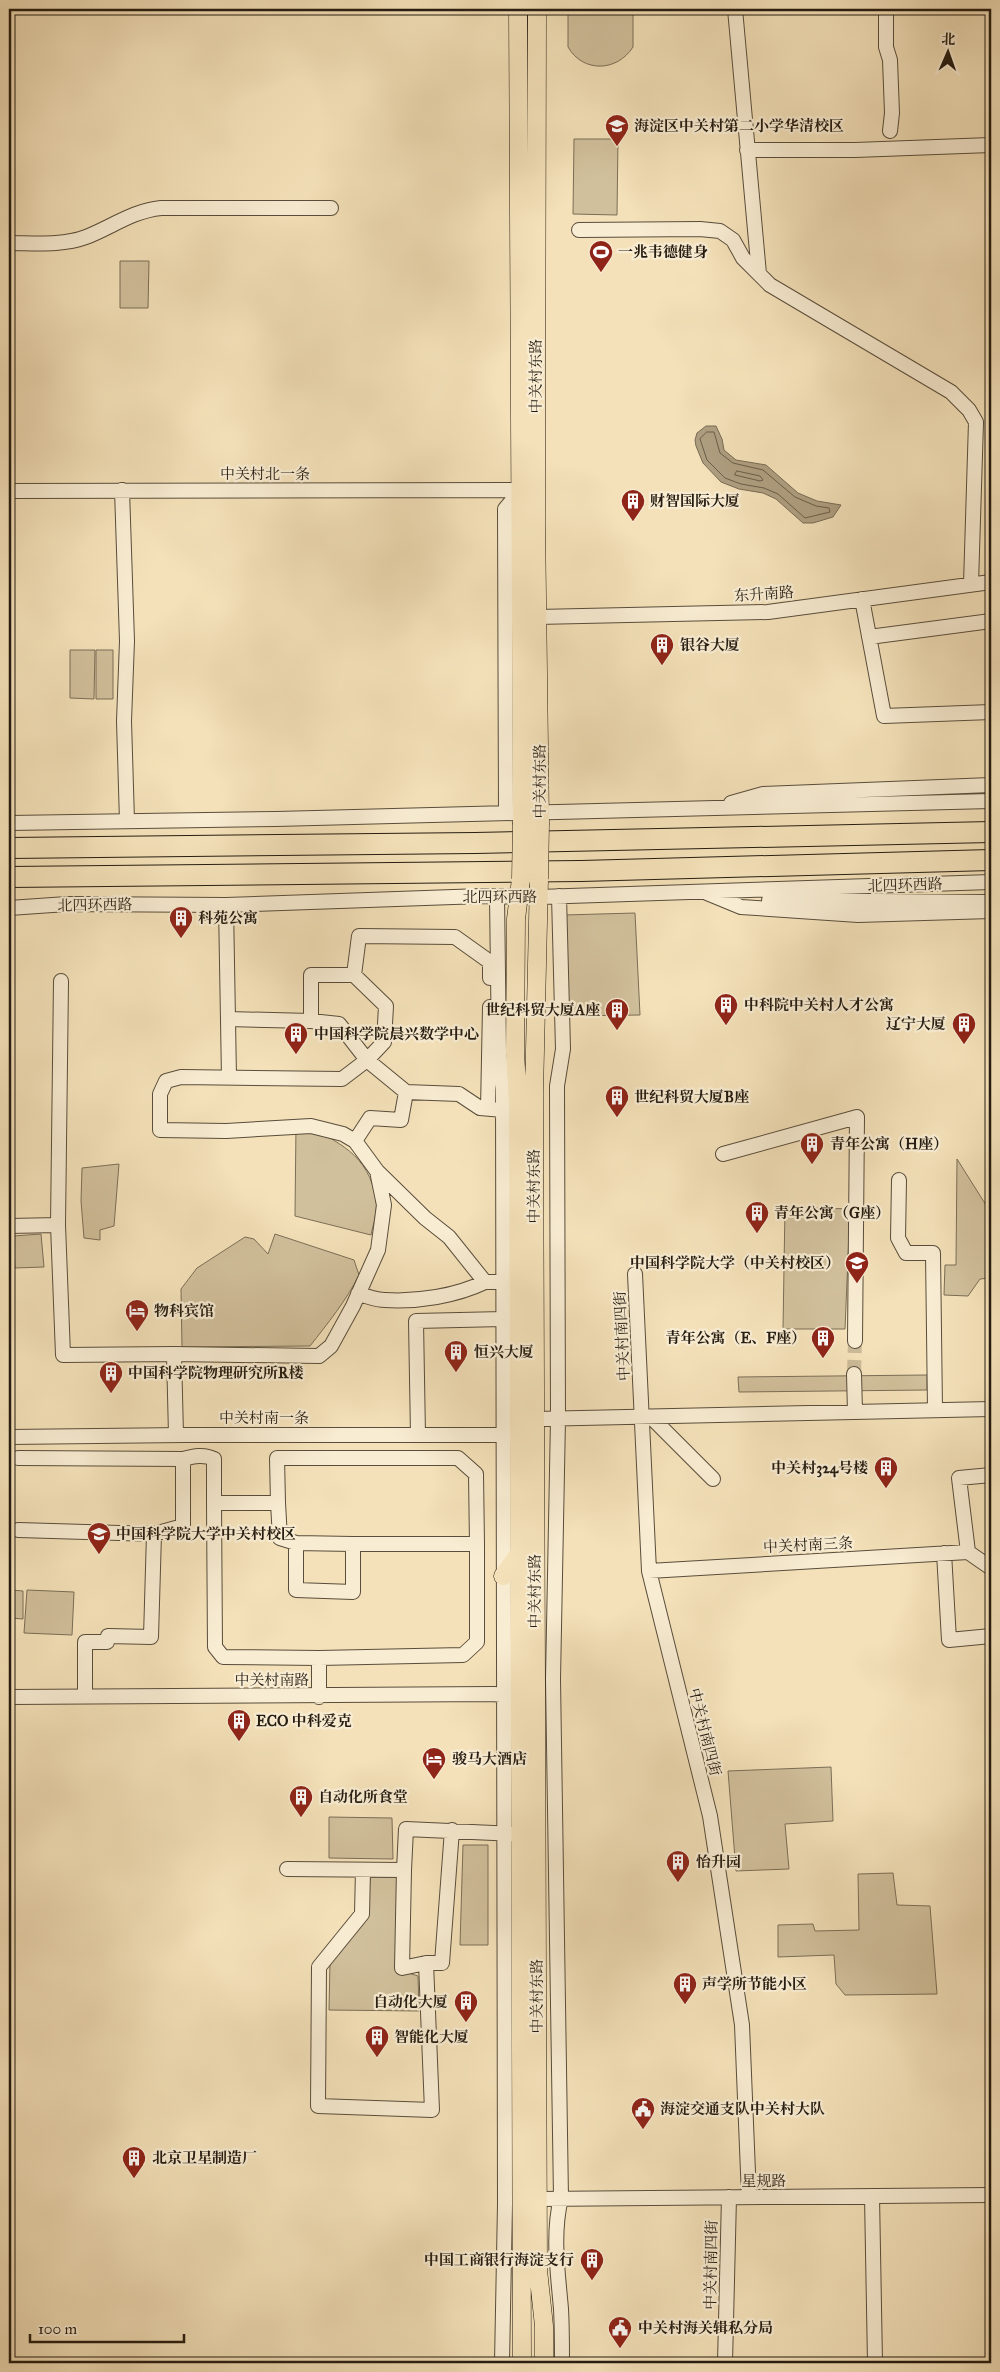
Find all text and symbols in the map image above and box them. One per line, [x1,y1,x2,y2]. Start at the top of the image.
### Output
north arrow [922,28,972,78]
text: 北 [941,31,956,48]
school or university icon: 海淀区中关村第二小学华清校区 [604,113,630,147]
place label: 海淀区中关村第二小学华清校区 [634,117,844,135]
sports icon: 一兆韦德健身 [588,239,614,273]
place label: 一兆韦德健身 [618,243,708,261]
street label: 中关村东路 [527,338,545,414]
street label: 中关村北一条 [220,465,310,483]
building icon: 财智国际大厦 [620,488,646,522]
place label: 财智国际大厦 [650,492,740,510]
street label: 东升南路 [733,583,795,605]
building icon: 银谷大厦 [649,632,675,666]
place label: 银谷大厦 [680,636,740,654]
street label: 中关村东路 [531,743,549,819]
street label: 北四环西路 [867,875,943,895]
street label: 北四环西路 [462,888,538,906]
street label: 北四环西路 [57,895,133,915]
building icon: 科苑公寓 [168,905,194,939]
place label: 科苑公寓 [198,909,258,927]
building icon: 中科院中关村人才公寓 [713,992,739,1026]
place label: 中科院中关村人才公寓 [744,996,894,1014]
building icon: 世纪科贸大厦A座 [604,997,630,1031]
place label: 世纪科贸大厦A座 [485,1001,600,1019]
building icon: 辽宁大厦 [951,1011,977,1045]
place label: 辽宁大厦 [886,1015,946,1033]
building icon: 中国科学院晨兴数学中心 [283,1021,309,1055]
place label: 中国科学院晨兴数学中心 [314,1025,479,1043]
building icon: 世纪科贸大厦B座 [604,1084,630,1118]
place label: 世纪科贸大厦B座 [634,1088,749,1106]
building icon: 青年公寓（H座） [799,1131,825,1165]
place label: 青年公寓（H座） [830,1135,948,1153]
street label: 中关村东路 [525,1148,543,1224]
building icon: 青年公寓（G座） [744,1200,770,1234]
place label: 青年公寓（G座） [774,1204,890,1222]
school or university icon: 中国科学院大学（中关村校区） [844,1250,870,1284]
place label: 中国科学院大学（中关村校区） [630,1254,840,1272]
street label: 中关村南四街 [611,1291,633,1381]
hotel icon: 物科宾馆 [124,1298,150,1332]
place label: 物科宾馆 [154,1302,214,1320]
building icon: 青年公寓（E、F座） [810,1325,836,1359]
place label: 青年公寓（E、F座） [665,1329,806,1347]
building icon: 恒兴大厦 [443,1339,469,1373]
place label: 恒兴大厦 [474,1343,534,1361]
building icon: 中国科学院物理研究所R楼 [98,1360,124,1394]
place label: 中国科学院物理研究所R楼 [128,1364,304,1382]
street label: 中关村南一条 [219,1409,309,1427]
building icon: 中关村324号楼 [873,1455,899,1489]
place label: 中关村324号楼 [771,1459,868,1478]
school or university icon: 中国科学院大学中关村校区 [86,1521,112,1555]
place label: 中国科学院大学中关村校区 [116,1525,296,1543]
street label: 中关村南三条 [763,1534,853,1556]
street label: 中关村东路 [526,1553,544,1629]
street label: 中关村南路 [234,1671,310,1689]
street label: 中关村南四街 [685,1686,725,1778]
building icon: ECO 中科爱克 [226,1708,252,1742]
place label: ECO 中科爱克 [256,1712,352,1730]
hotel icon: 骏马大酒店 [421,1746,447,1780]
place label: 骏马大酒店 [452,1750,527,1768]
building icon: 自动化所食堂 [288,1784,314,1818]
place label: 自动化所食堂 [318,1788,408,1806]
building icon: 怡升园 [665,1849,691,1883]
place label: 怡升园 [696,1853,741,1871]
street label: 中关村东路 [528,1958,546,2034]
building icon: 声学所节能小区 [672,1971,698,2005]
place label: 声学所节能小区 [702,1975,807,1993]
building icon: 自动化大厦 [453,1989,479,2023]
place label: 自动化大厦 [373,1993,448,2011]
building icon: 智能化大厦 [364,2024,390,2058]
place label: 智能化大厦 [394,2028,469,2046]
public building icon: 海淀交通支队中关村大队 [630,2096,656,2130]
place label: 海淀交通支队中关村大队 [660,2100,825,2118]
building icon: 北京卫星制造厂 [121,2145,147,2179]
place label: 北京卫星制造厂 [152,2149,257,2167]
street label: 星规路 [741,2172,787,2190]
street label: 中关村南四街 [701,2220,721,2310]
building icon: 中国工商银行海淀支行 [579,2247,605,2281]
place label: 中国工商银行海淀支行 [424,2251,574,2269]
scale bar [30,2312,184,2344]
public building icon: 中关村海关辑私分局 [607,2315,633,2349]
place label: 中关村海关辑私分局 [638,2319,773,2337]
text: 100 m [38,2320,78,2338]

